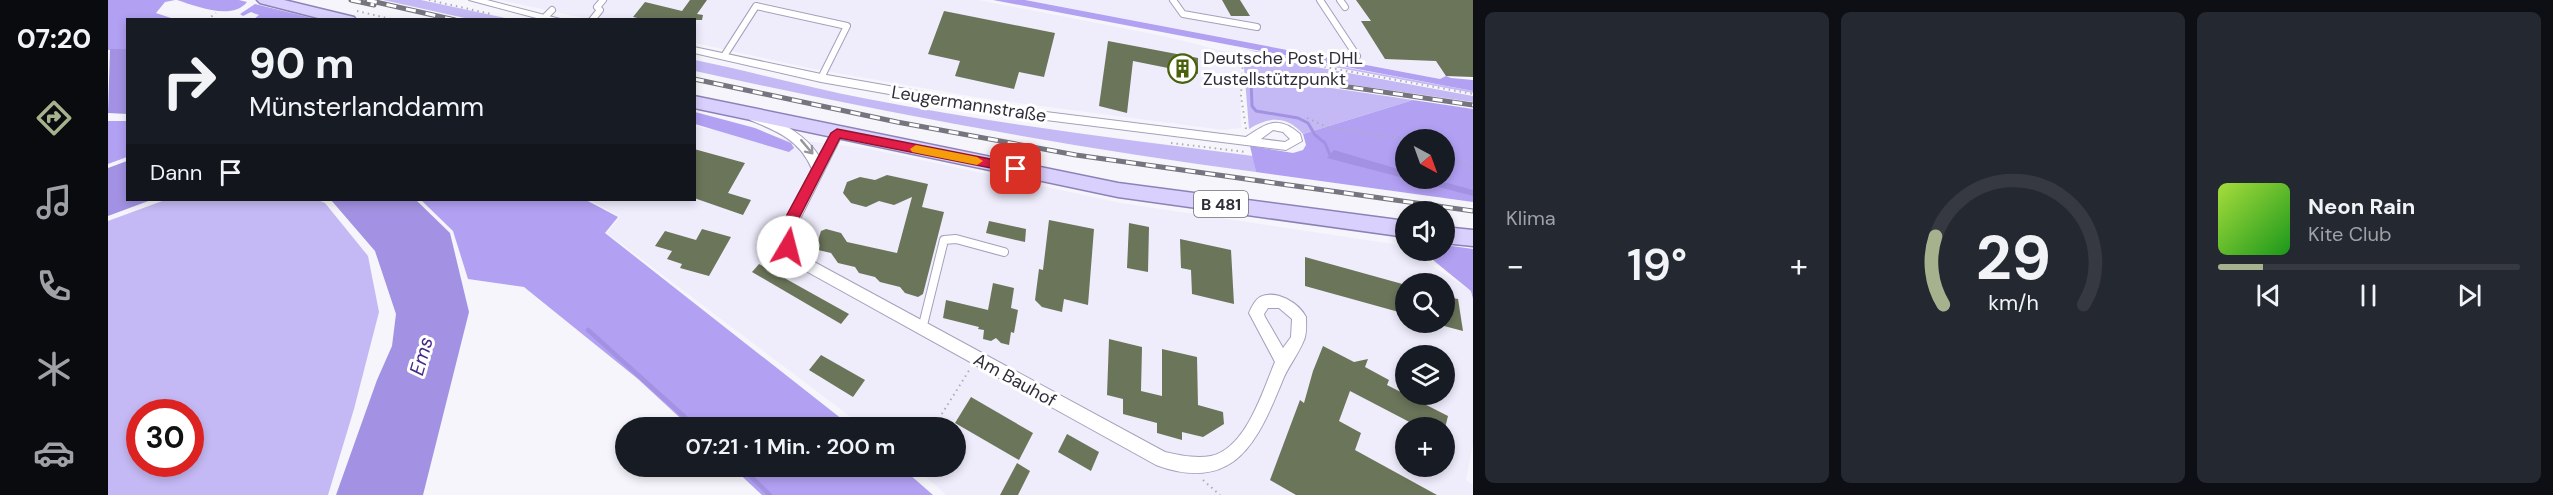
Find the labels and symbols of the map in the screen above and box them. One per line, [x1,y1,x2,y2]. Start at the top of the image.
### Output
place label: Deutsche Post DHL Zustellstützpunkt [1203,46,1363,91]
building icon: Deutsche Post DHL Zustellstützpunkt [1166,52,1198,84]
street label: Leugermannstraße [890,80,1048,128]
north arrow [1395,129,1455,189]
one-way arrow [800,139,814,154]
pin [990,143,1041,194]
road number: B 481 [1194,191,1248,217]
position arrow [756,215,820,279]
water label: Ems [403,334,439,378]
street label: Am Bauhof [969,347,1061,413]
speed limit sign: 30 [126,399,204,477]

